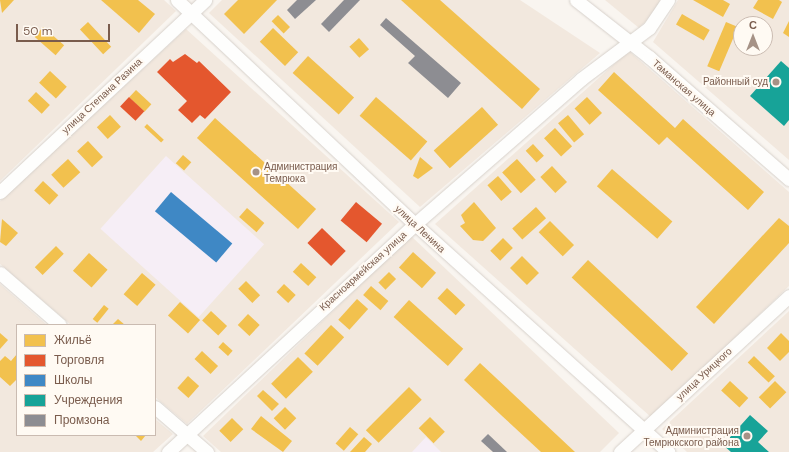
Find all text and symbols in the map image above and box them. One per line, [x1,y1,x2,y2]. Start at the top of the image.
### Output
scale bar [18,16,112,42]
north arrow [733,16,773,56]
text: С [749,18,757,32]
text: 50 m [23,23,52,39]
street label: улица Степана Разина [59,56,145,136]
street label: Таманская улица [650,57,718,119]
place label: Районный суд [703,76,768,88]
marker: Районный суд [771,77,781,87]
place label: Администрация Темрюка [264,160,338,184]
marker: Администрация Темрюка [251,167,261,177]
street label: улица Ленина [392,203,448,255]
street label: Красноармейская улица [317,229,409,313]
legend [16,324,156,436]
text: Жильё [54,332,92,348]
street label: улица Урицкого [674,345,734,403]
text: Торговля [54,352,104,368]
text: Школы [54,372,92,388]
text: Учреждения [54,392,123,408]
text: Промзона [54,412,109,428]
place label: Администрация Темрюкского района [643,424,739,448]
marker: Администрация Темрюкского района [742,431,752,441]

